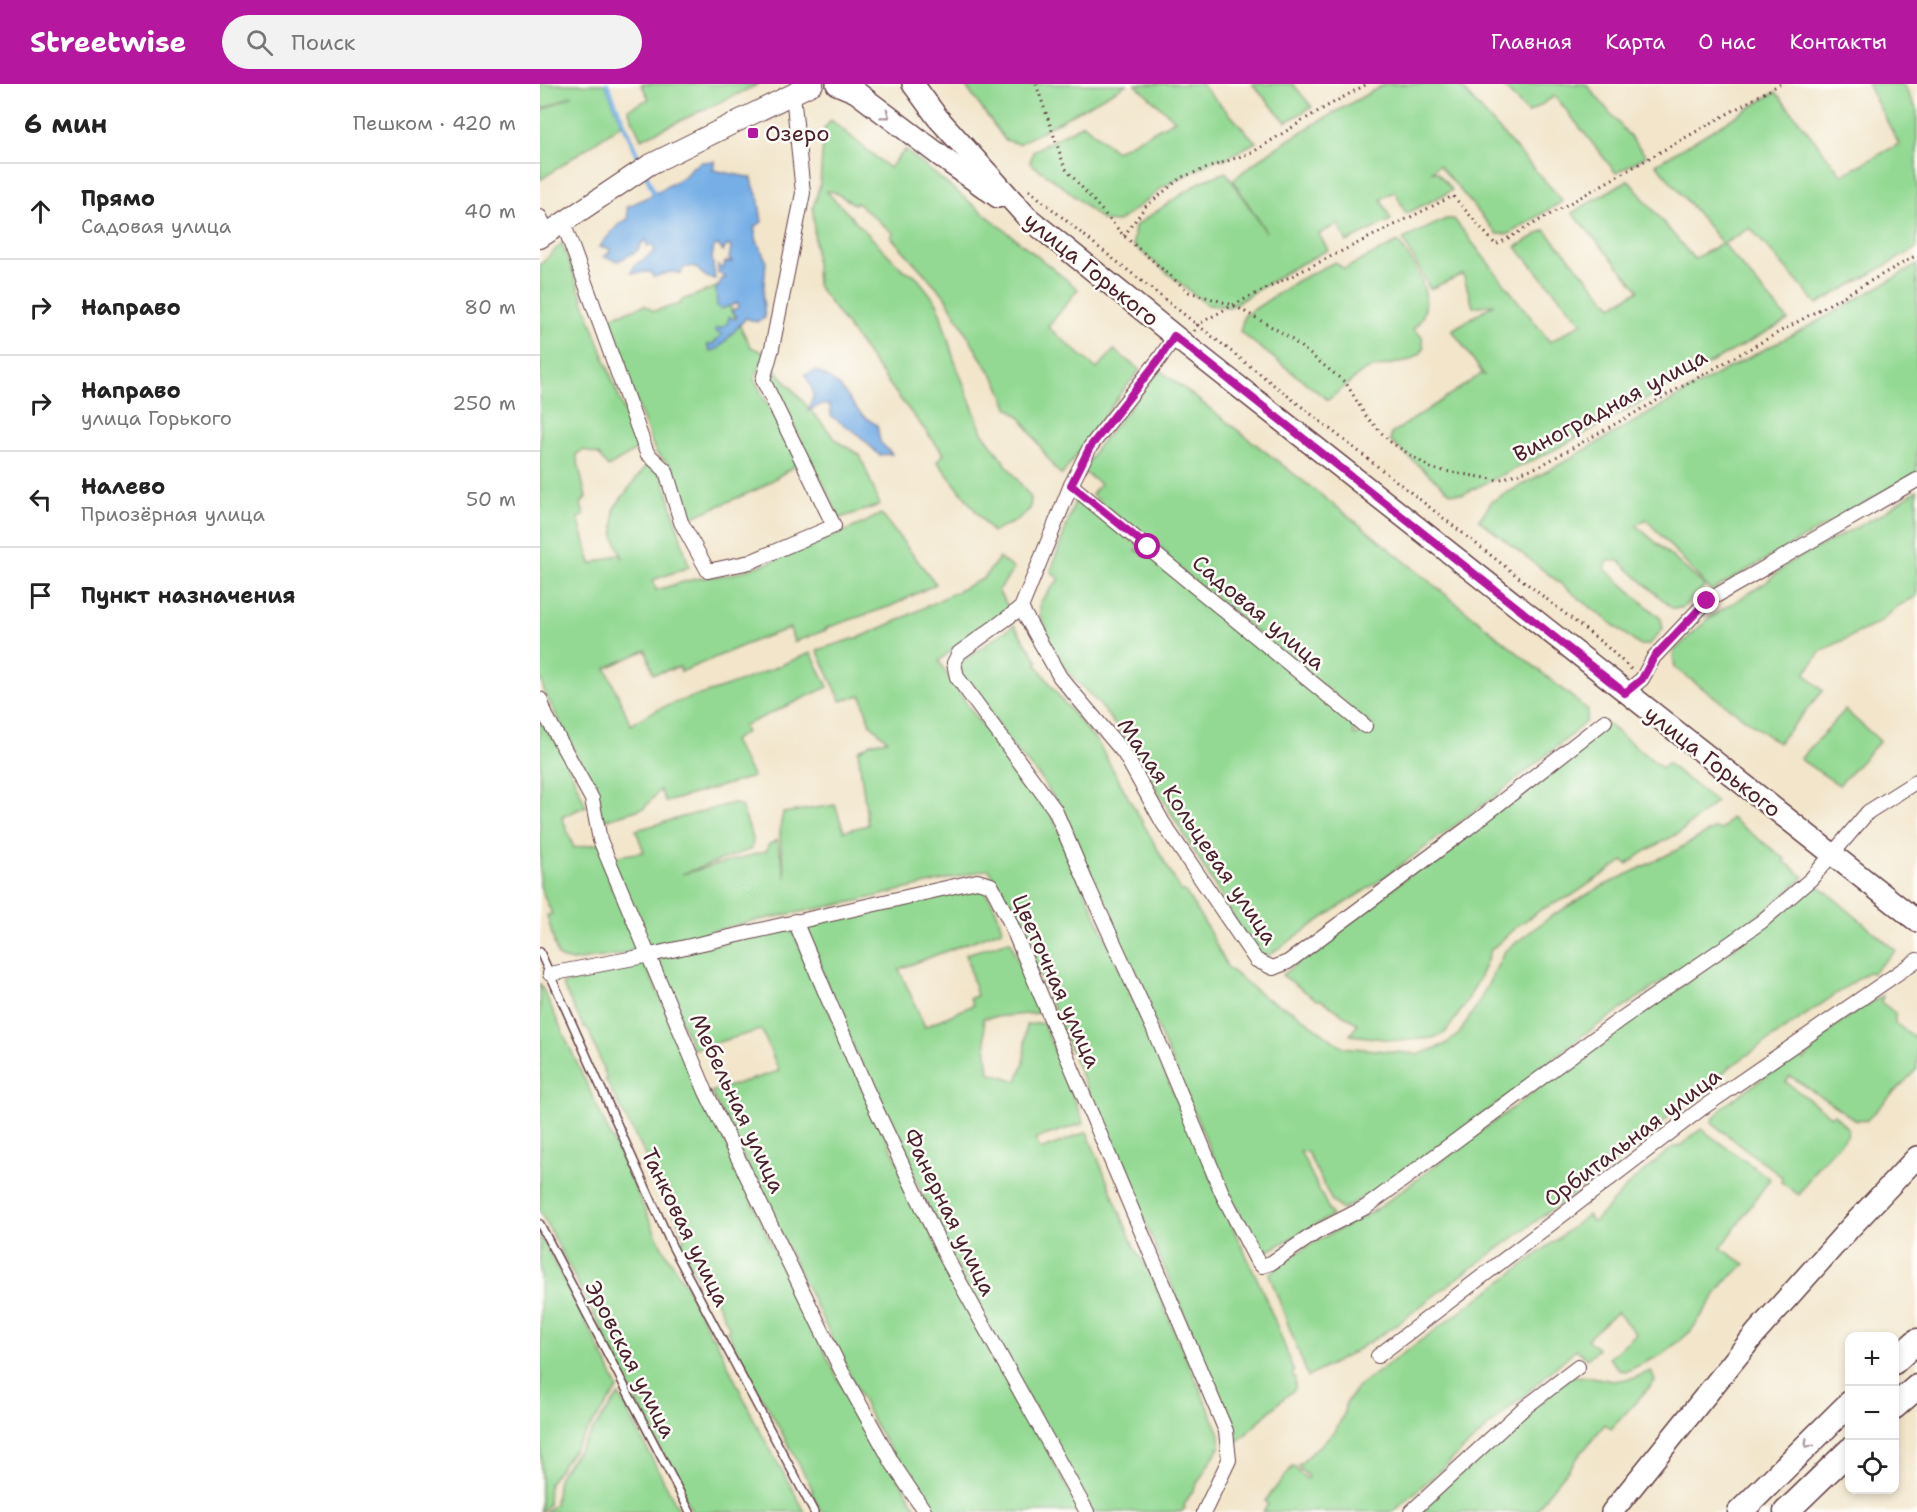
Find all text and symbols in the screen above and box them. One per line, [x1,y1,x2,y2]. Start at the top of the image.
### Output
search box [222,15,642,69]
text: Streetwise [30,23,186,61]
icon: search [243,26,276,59]
text: Поиск [291,28,356,57]
text: Главная [1491,28,1572,56]
text: Карта [1605,28,1665,56]
text: О нас [1698,28,1756,56]
text: Контакты [1789,28,1887,56]
text: 6 мин [24,106,107,141]
one-way arrow [879,108,890,119]
text: Пешком · 420 m [353,110,516,136]
place label: Озеро [765,119,830,148]
marker: Озеро [746,126,760,140]
text: Прямо [81,184,155,213]
icon: ahead [24,195,57,228]
text: 40 m [464,198,516,224]
street label: улица Горького [1018,206,1165,333]
text: Садовая улица [81,213,231,239]
icon: right [24,291,57,324]
text: Направо [81,293,181,322]
text: 80 m [464,294,516,320]
street label: Виноградная улица [1508,342,1713,469]
text: Направо [81,376,181,405]
icon: right [24,387,57,420]
text: 250 m [452,390,516,416]
text: улица Горького [81,405,232,431]
text: Налево [81,472,165,501]
icon: left [24,483,57,516]
text: 50 m [466,486,516,512]
text: Приозёрная улица [81,501,265,527]
route start [1134,533,1160,559]
street label: Садовая улица [1186,548,1332,677]
icon: arrive [24,579,57,612]
text: Пункт назначения [81,581,295,610]
route end [1693,587,1719,613]
street label: улица Горького [1638,699,1787,824]
street label: Малая Кольцевая улица [1111,712,1285,951]
street label: Цветочная улица [1005,890,1108,1073]
street label: Мебельная улица [683,1009,792,1198]
street label: Орбитальная улица [1538,1061,1727,1214]
street label: Фанерная улица [896,1124,1003,1301]
street label: Танковая улица [635,1143,737,1312]
street label: Эровская улица [578,1276,683,1443]
map controls [1845,1332,1899,1494]
button: + [1845,1332,1899,1386]
button: − [1845,1386,1899,1440]
one-way arrow [1804,1437,1814,1448]
button: locate [1845,1440,1899,1494]

